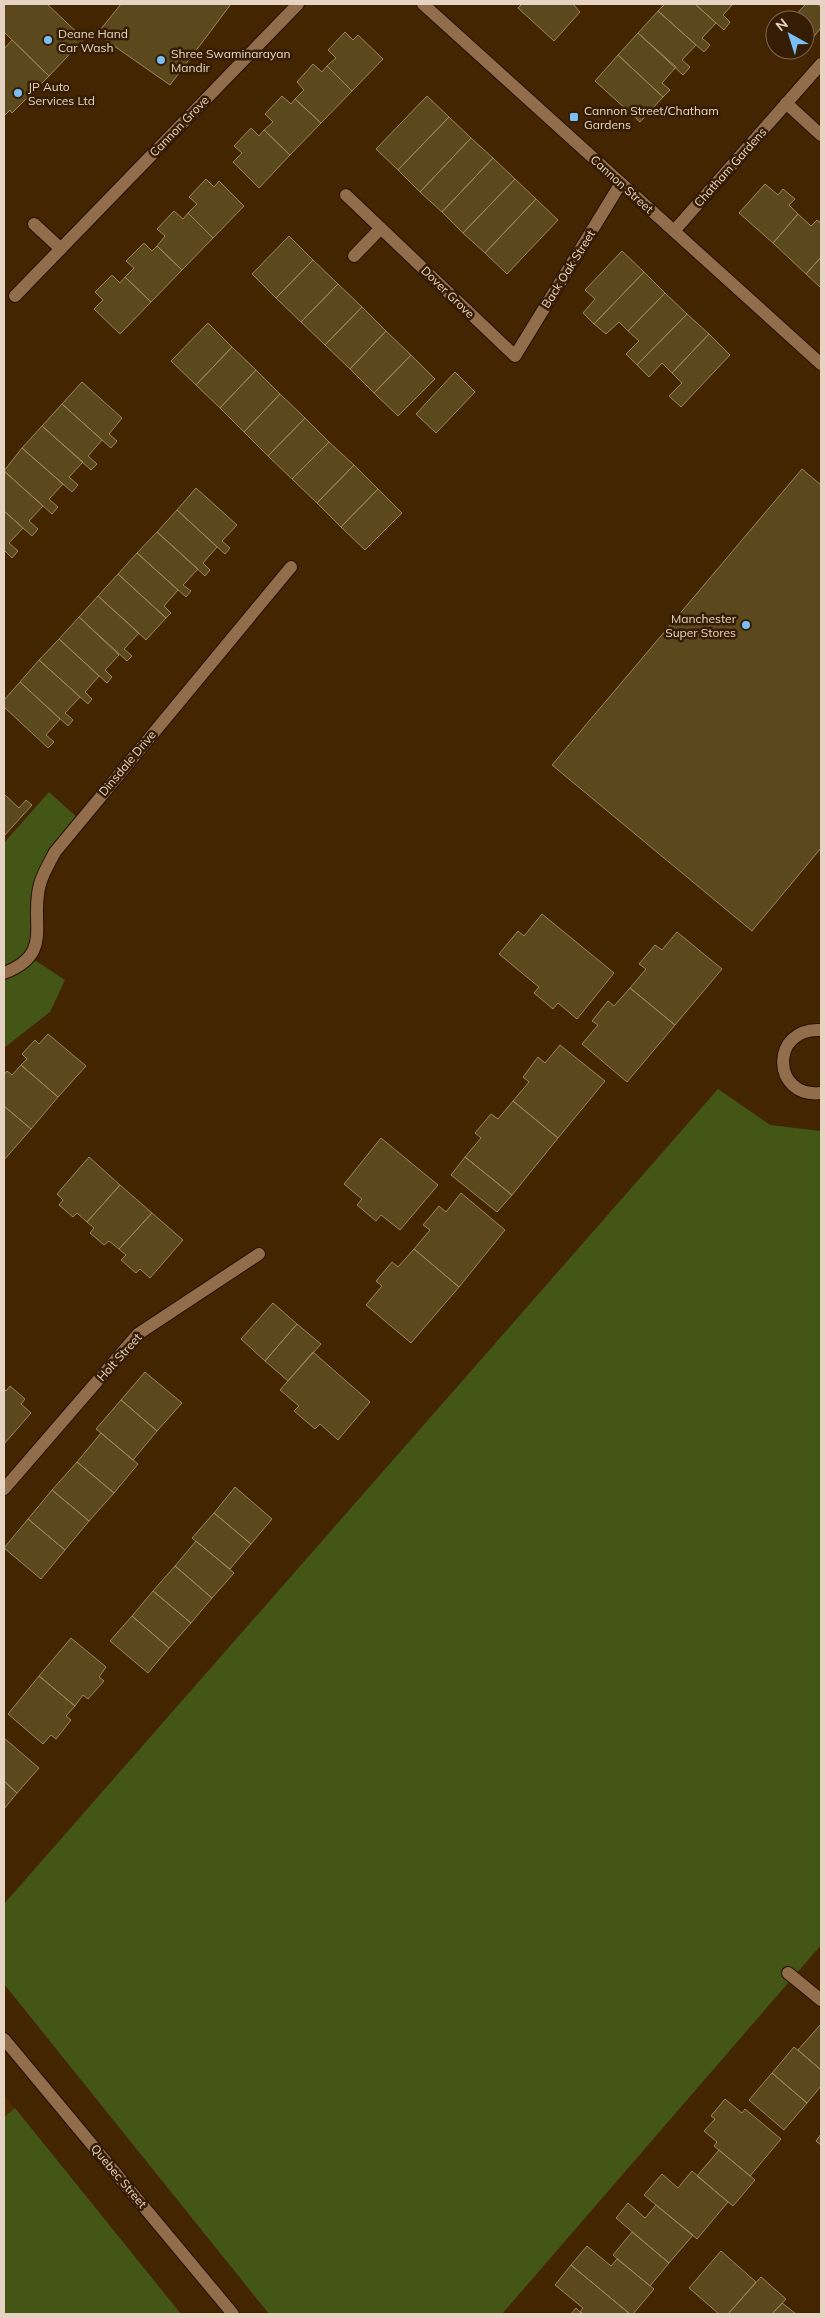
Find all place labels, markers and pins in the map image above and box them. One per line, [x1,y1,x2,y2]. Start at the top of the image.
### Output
place label: Deane Hand Car Wash [58,26,128,55]
marker: Deane Hand Car Wash [42,34,54,46]
place label: Shree Swaminarayan Mandir [171,46,290,75]
marker: Shree Swaminarayan Mandir [155,54,167,66]
place label: JP Auto Services Ltd [28,79,95,108]
marker: JP Auto Services Ltd [12,87,24,99]
place label: Cannon Street/Chatham Gardens [584,103,719,132]
marker: Cannon Street/Chatham Gardens [568,111,580,123]
place label: Manchester Super Stores [665,611,737,640]
marker: Manchester Super Stores [740,619,752,631]

